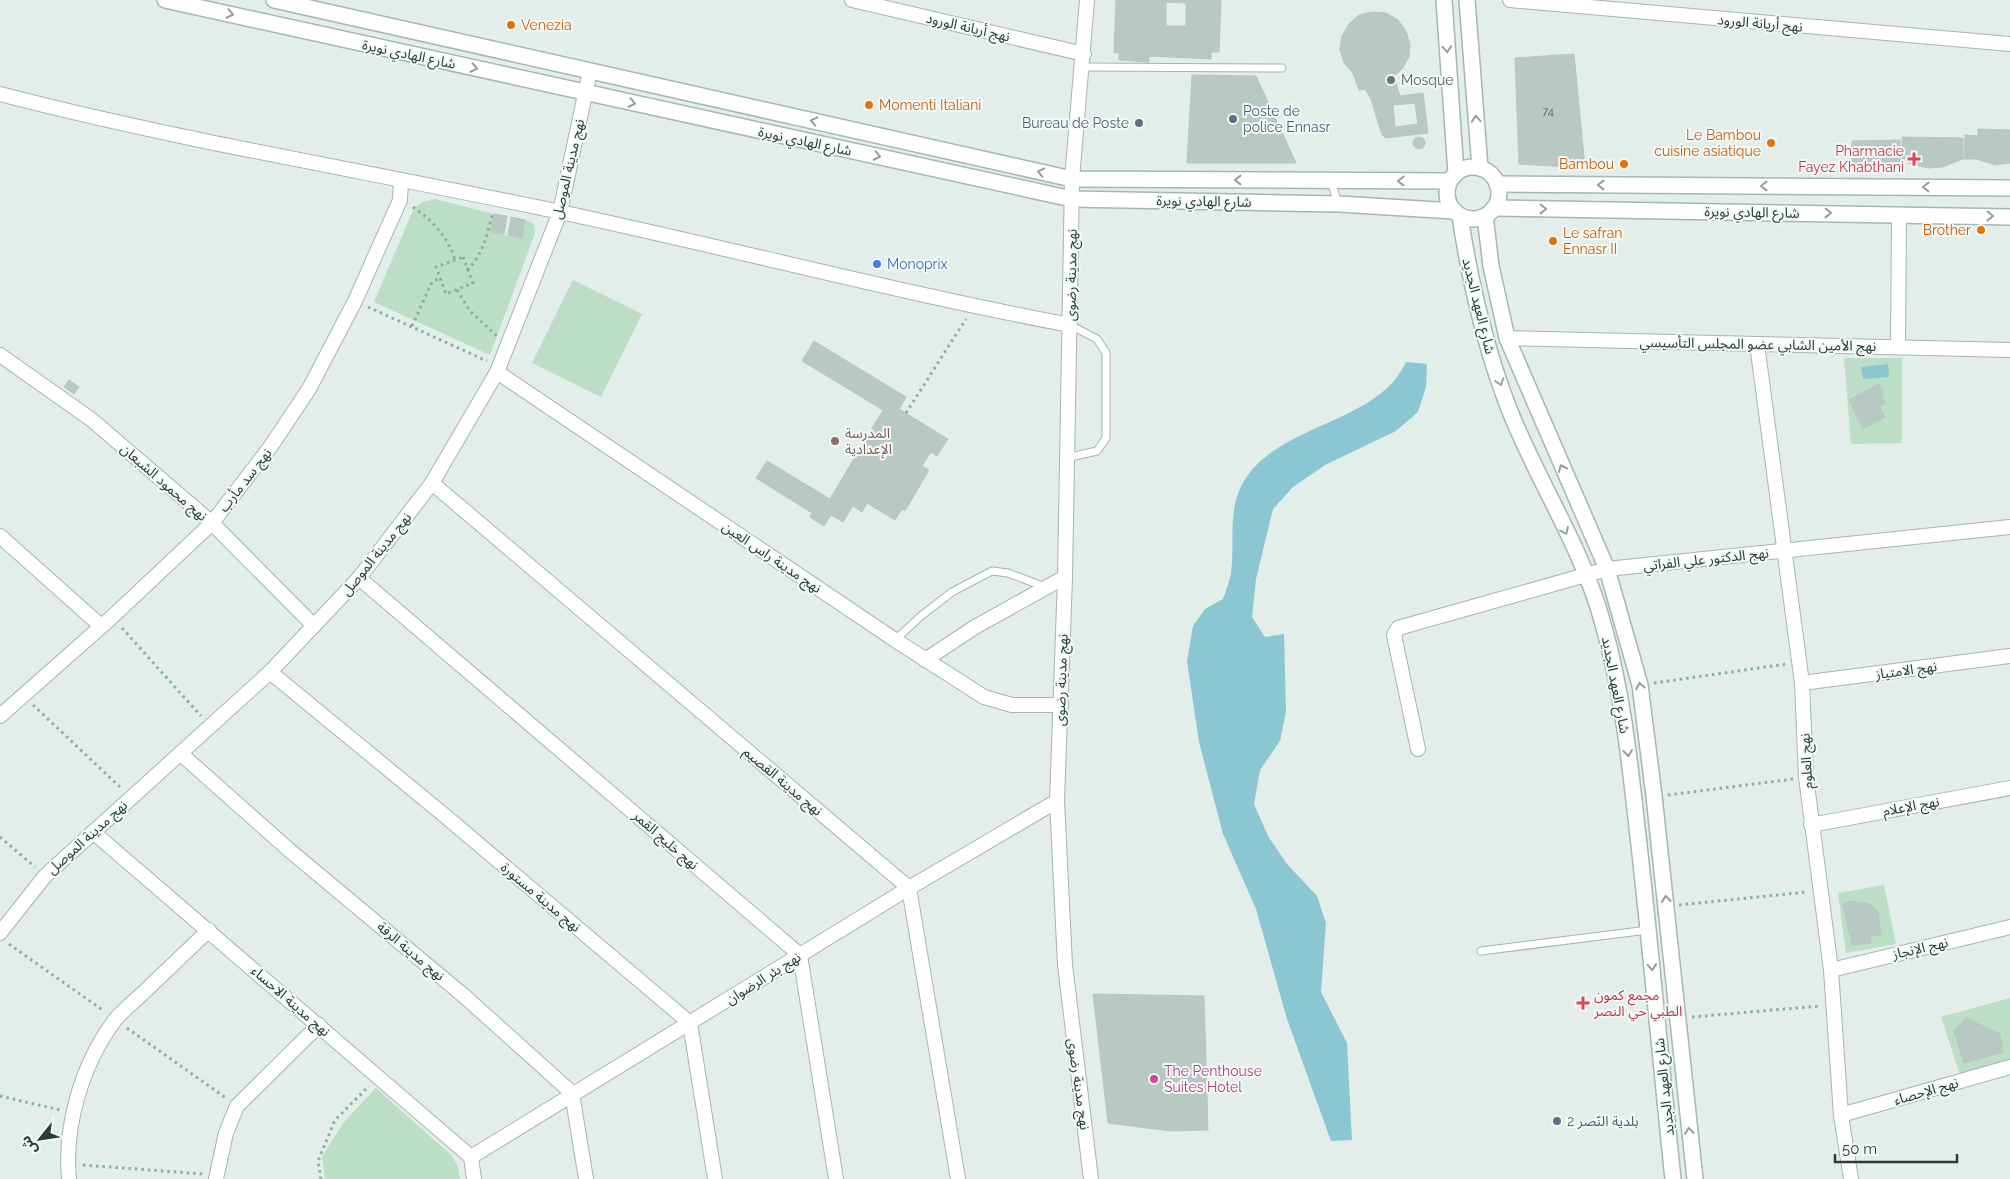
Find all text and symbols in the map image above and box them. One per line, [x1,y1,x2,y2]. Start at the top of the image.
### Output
one-way arrow [225,8,234,19]
street label: نهج أريانة الورود [924,9,1012,47]
street label: نهج أريانة الورود [1716,11,1804,38]
place label: Venezia [521,17,572,33]
marker: Venezia [505,19,517,31]
street label: شارع الهادي نويرة [360,36,457,75]
one-way arrow [1442,45,1453,53]
one-way arrow [469,62,478,73]
place label: Mosque [1401,72,1453,88]
marker: Mosque [1385,74,1397,86]
one-way arrow [628,97,637,108]
place label: Momenti Italiani [879,97,981,113]
marker: Momenti Italiani [863,99,875,111]
place label: Poste de police Ennasr [1243,103,1330,135]
house number: 74 [1542,105,1554,118]
marker: Poste de police Ennasr [1227,113,1239,125]
place label: Bureau de Poste [1022,115,1129,131]
one-way arrow [1471,115,1482,123]
one-way arrow [810,116,819,127]
street label: نهج مدينة الموصل [549,117,590,221]
marker: Bureau de Poste [1133,117,1145,129]
street label: شارع الهادي نويرة [756,123,853,162]
place label: Le Bambou cuisine asiatique [1654,127,1761,159]
marker: Le Bambou cuisine asiatique [1765,137,1777,149]
place label: Pharmacie Fayez Khabthani [1798,143,1904,175]
one-way arrow [872,150,881,161]
marker: Pharmacie Fayez Khabthani [1908,153,1920,165]
place label: Bambou [1559,156,1614,172]
marker: Bambou [1618,158,1630,170]
one-way arrow [1037,167,1046,178]
one-way arrow [1234,175,1242,185]
one-way arrow [1396,176,1404,186]
one-way arrow [1597,180,1605,190]
one-way arrow [1760,181,1768,191]
one-way arrow [1922,182,1930,192]
street label: شارع الهادي نويرة [1156,192,1252,213]
street label: شارع الهادي نويرة [1704,203,1800,224]
one-way arrow [1540,204,1547,214]
one-way arrow [1824,208,1832,219]
one-way arrow [1986,211,1994,221]
place label: Brother [1923,222,1971,238]
marker: Brother [1975,224,1987,236]
place label: Le safran Ennasr II [1563,225,1622,257]
street label: نهج مدينة رضوى [1062,228,1083,321]
marker: Le safran Ennasr II [1547,235,1559,247]
place label: Monoprix [887,256,948,272]
street label: شارع العهد الجديد [1456,256,1499,356]
marker: Monoprix [871,258,883,270]
street label: نهج الأمين الشابي عضو المجلس التأسيسي [1640,333,1877,357]
one-way arrow [1494,378,1504,386]
place label: المدرسة الإعدادية [845,425,892,459]
marker: المدرسة الإعدادية [829,435,841,447]
street label: نهج محمود الشبعان [116,440,211,526]
street label: نهج سد مأرب [215,444,277,517]
one-way arrow [1557,464,1568,473]
street label: نهج مدينة الموصل [338,509,417,601]
street label: نهج مدينة راس العين [718,518,825,599]
one-way arrow [1559,526,1570,535]
street label: نهج الدكتور علي الفراتي [1642,544,1770,577]
street label: نهج مدينة رضوى [1051,633,1074,727]
street label: شارع العهد الجديد [1596,635,1633,735]
street label: نهج الامتياز [1873,658,1938,685]
one-way arrow [1635,681,1645,690]
street label: نهج العلوم [1797,733,1818,789]
street label: نهج مدينة القصيم [738,743,826,821]
one-way arrow [1622,749,1633,757]
street label: نهج الإعلام [1881,793,1941,822]
street label: نهج مدينة الموصل [44,797,133,879]
street label: نهج خليج القمر [627,807,702,875]
street label: نهج مدينة مستورة [496,859,584,937]
one-way arrow [1661,895,1672,903]
street label: نهج مدينة الرقة [372,918,448,986]
street label: نهج الإنجاز [1890,934,1950,965]
street label: نهج بئر الرضوان [723,948,805,1010]
street label: نهج مدينة الاحساء [246,962,334,1042]
one-way arrow [1646,963,1657,971]
place label: مجمع كمون الطبي حي النصر [1593,987,1682,1022]
marker: مجمع كمون الطبي حي النصر [1576,996,1590,1010]
street label: نهج مدينة رضوى [1062,1037,1093,1131]
street label: شارع العهد الجديد [1651,1037,1680,1137]
place label: The Penthouse Suites Hotel [1164,1063,1262,1095]
marker: The Penthouse Suites Hotel [1148,1073,1160,1085]
street label: نهج الإحصاء [1892,1074,1961,1111]
place label: بلدية النّصر 2 [1567,1113,1639,1130]
north arrow [15,1114,65,1164]
marker: بلدية النّصر 2 [1551,1115,1563,1127]
one-way arrow [1684,1126,1695,1134]
scale bar [1835,1132,1958,1164]
text: ش [17,1133,40,1158]
text: 50 m [1842,1140,1877,1158]

